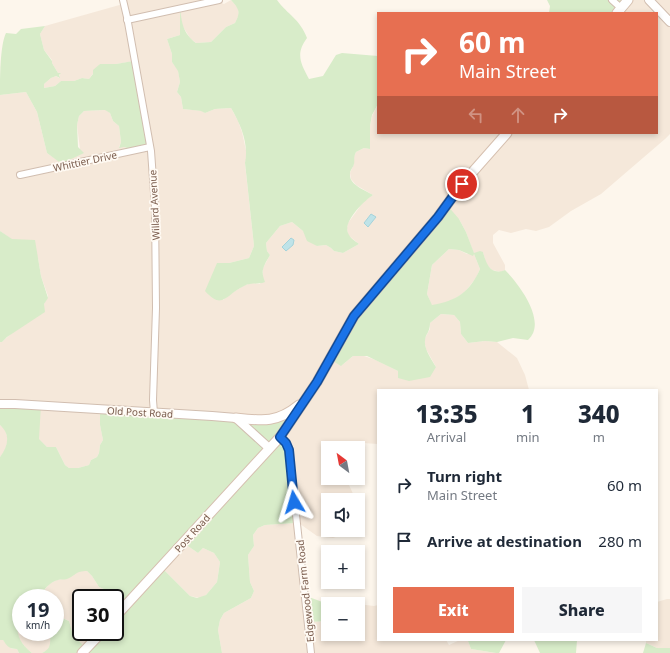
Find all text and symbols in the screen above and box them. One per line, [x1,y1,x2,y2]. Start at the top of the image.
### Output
text: 60 m [459,23,526,61]
icon: right [393,28,445,80]
text: Main Street [459,59,556,83]
icon: left [465,104,487,126]
icon: ahead [507,104,529,126]
icon: right [549,104,571,126]
street label: Whittier Drive [52,147,119,175]
pin [445,167,479,201]
street label: Willard Avenue [145,169,163,241]
icon: arrive [451,173,473,195]
text: 13:35 [415,397,478,430]
text: 1 [521,397,535,430]
text: 340 [578,397,620,430]
street label: Old Post Road [107,403,173,421]
text: Arrival [427,428,466,446]
text: min [516,428,540,446]
text: m [593,428,605,446]
north arrow [321,441,365,485]
map controls [321,441,365,641]
text: Turn right [427,466,502,486]
icon: right [393,474,415,496]
text: 60 m [607,475,642,495]
position arrow [273,481,315,523]
text: Main Street [427,486,497,504]
button: sound [321,493,365,537]
street label: Post Road [171,511,213,555]
icon: arrive [393,530,415,552]
text: Arrive at destination [427,531,582,551]
text: 280 m [598,531,642,551]
street label: Edgewood Farm Road [293,539,317,643]
button: + [321,545,365,589]
button: Exit [393,587,514,633]
button: Share [522,587,642,633]
speed limit sign: 30 [72,589,124,641]
text: 19 [27,596,49,623]
button: − [321,597,365,641]
text: km/h [26,618,50,632]

